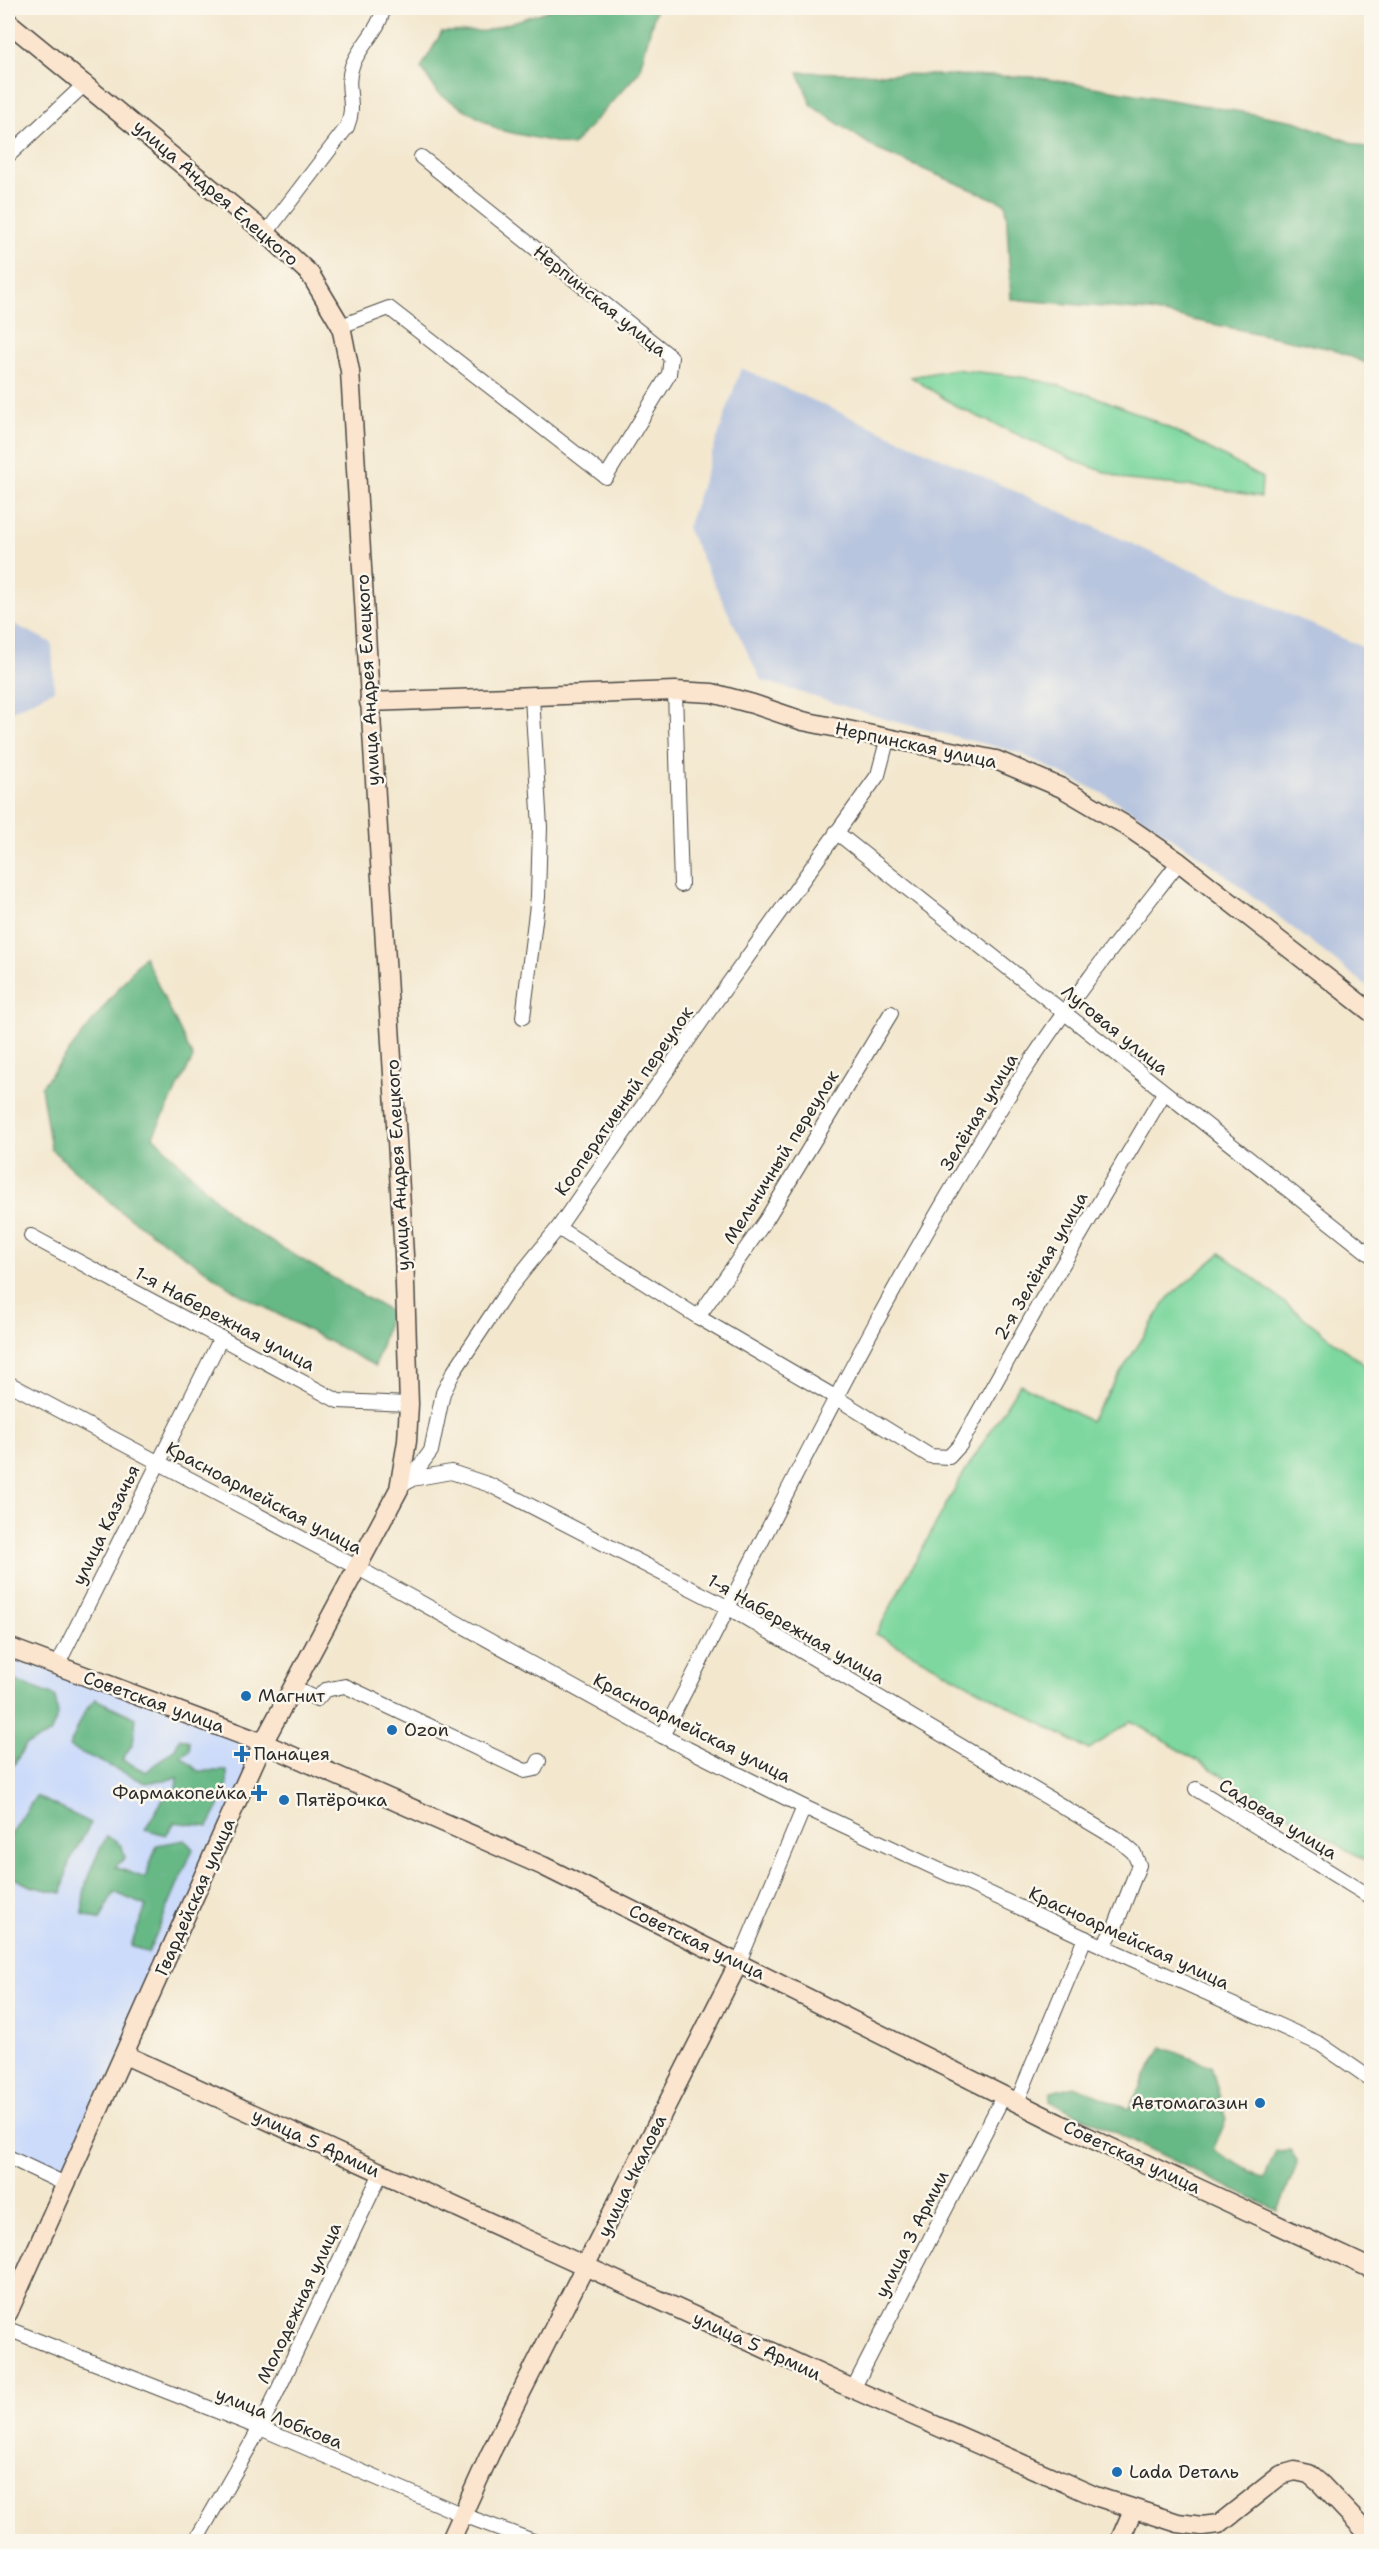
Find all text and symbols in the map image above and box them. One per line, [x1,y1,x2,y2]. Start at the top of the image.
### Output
street label: улица Андрея Елецкого [128,114,304,272]
street label: Нерпинская улица [528,240,672,362]
street label: улица Андрея Елецкого [350,574,386,786]
street label: Нерпинская улица [833,716,999,774]
street label: Луговая улица [1056,979,1174,1081]
street label: Кооперативный переулок [549,1001,699,1201]
street label: Зелёная улица [934,1049,1024,1175]
street label: улица Андрея Елецкого [380,1059,416,1271]
street label: Мельничный переулок [718,1065,845,1248]
street label: 2-я Зелёная улица [989,1187,1093,1345]
street label: 1-я Набережная улица [131,1261,319,1377]
street label: Красноармейская улица [162,1436,366,1560]
street label: улица Казачья [66,1461,146,1589]
street label: 1-я Набережная улица [703,1568,889,1690]
street label: Советская улица [80,1665,228,1739]
street label: Красноармейская улица [589,1668,795,1788]
place label: Магнит [258,1684,326,1708]
marker: Магнит [239,1689,253,1703]
place label: Ozon [404,1718,449,1742]
marker: Ozon [385,1723,399,1737]
place label: Панацея [254,1742,330,1766]
marker: Панацея [235,1747,249,1761]
street label: Садовая улица [1214,1773,1342,1865]
place label: Фармакопейка [112,1781,247,1805]
marker: Фармакопейка [252,1786,266,1800]
place label: Пятёрочка [296,1788,387,1812]
marker: Пятёрочка [277,1793,291,1807]
street label: Гвардейская улица [149,1814,241,1980]
street label: Красноармейская улица [1025,1881,1233,1995]
street label: Советская улица [625,1899,769,1985]
place label: Автомагазин [1131,2091,1248,2115]
marker: Автомагазин [1253,2096,1267,2110]
street label: улица 5 Армии [248,2103,384,2183]
street label: улица Чкалова [592,2111,672,2241]
street label: Советская улица [1059,2115,1205,2199]
street label: улица 3 Армии [870,2166,955,2302]
street label: Молодежная улица [251,2219,347,2387]
street label: улица 5 Армии [689,2306,825,2386]
street label: улица Лобкова [212,2382,346,2454]
place label: Lada Dеталь [1129,2460,1239,2484]
marker: Lada Dеталь [1110,2465,1124,2479]

